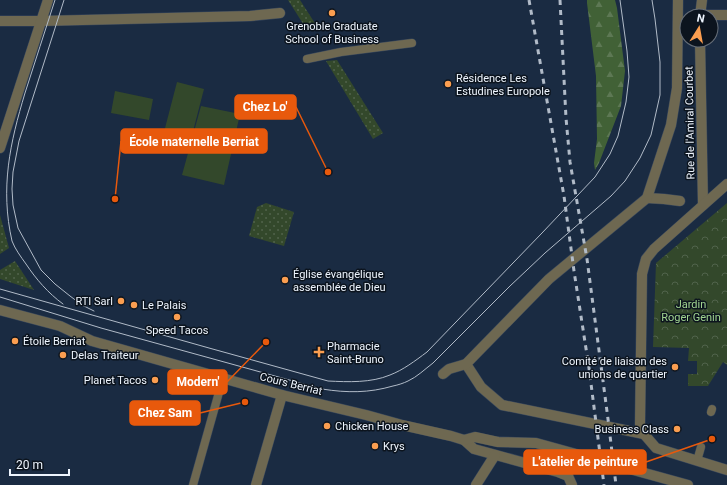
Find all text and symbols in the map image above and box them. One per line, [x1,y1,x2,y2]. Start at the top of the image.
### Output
marker: Grenoble Graduate School of Business [327,8,337,18]
north arrow [679,8,719,48]
text: N [696,12,706,26]
place label: Grenoble Graduate School of Business [285,20,379,46]
street label: Rue de l'Amiral Courbet [683,66,697,180]
place label: Résidence Les Estudines Europole [456,72,550,98]
marker: Résidence Les Estudines Europole [443,79,453,89]
callout: Chez Lo' [235,95,296,119]
text: Chez Lo' [243,100,287,114]
callout: École maternelle Berriat [121,129,267,153]
text: École maternelle Berriat [129,134,259,149]
place label: Église évangélique assemblée de Dieu [293,268,386,294]
marker: Église évangélique assemblée de Dieu [280,275,290,285]
place label: RTI Sarl [75,295,113,308]
marker: RTI Sarl [116,296,126,306]
park label: Jardin Roger Genin [661,298,721,324]
place label: Le Palais [142,299,187,312]
marker: Le Palais [129,300,139,310]
marker: Speed Tacos [172,312,182,322]
place label: Speed Tacos [146,324,209,337]
place label: Étoile Berriat [23,335,86,348]
marker: Étoile Berriat [10,336,20,346]
place label: Pharmacie Saint-Bruno [327,340,384,366]
marker: Pharmacie Saint-Bruno [314,347,324,357]
place label: Delas Traiteur [71,349,139,362]
marker: Delas Traiteur [58,350,68,360]
place label: Comité de liaison des unions de quartier [562,355,667,381]
marker: Comité de liaison des unions de quartier [670,362,680,372]
callout: Modern' [168,370,227,394]
street label: Cours Berriat [258,370,324,398]
place label: Planet Tacos [84,374,147,387]
marker: Planet Tacos [150,375,160,385]
text: Modern' [176,375,220,389]
callout: Chez Sam [130,401,200,425]
text: Chez Sam [138,406,192,420]
place label: Chicken House [335,420,409,433]
marker: Chicken House [322,421,332,431]
place label: Business Class [595,423,669,436]
marker: Business Class [672,424,682,434]
place label: Krys [383,440,405,453]
marker: Krys [370,441,380,451]
callout: L'atelier de peinture [524,450,646,474]
scale bar [10,451,69,477]
text: L'atelier de peinture [532,455,639,469]
text: 20 m [16,458,43,472]

